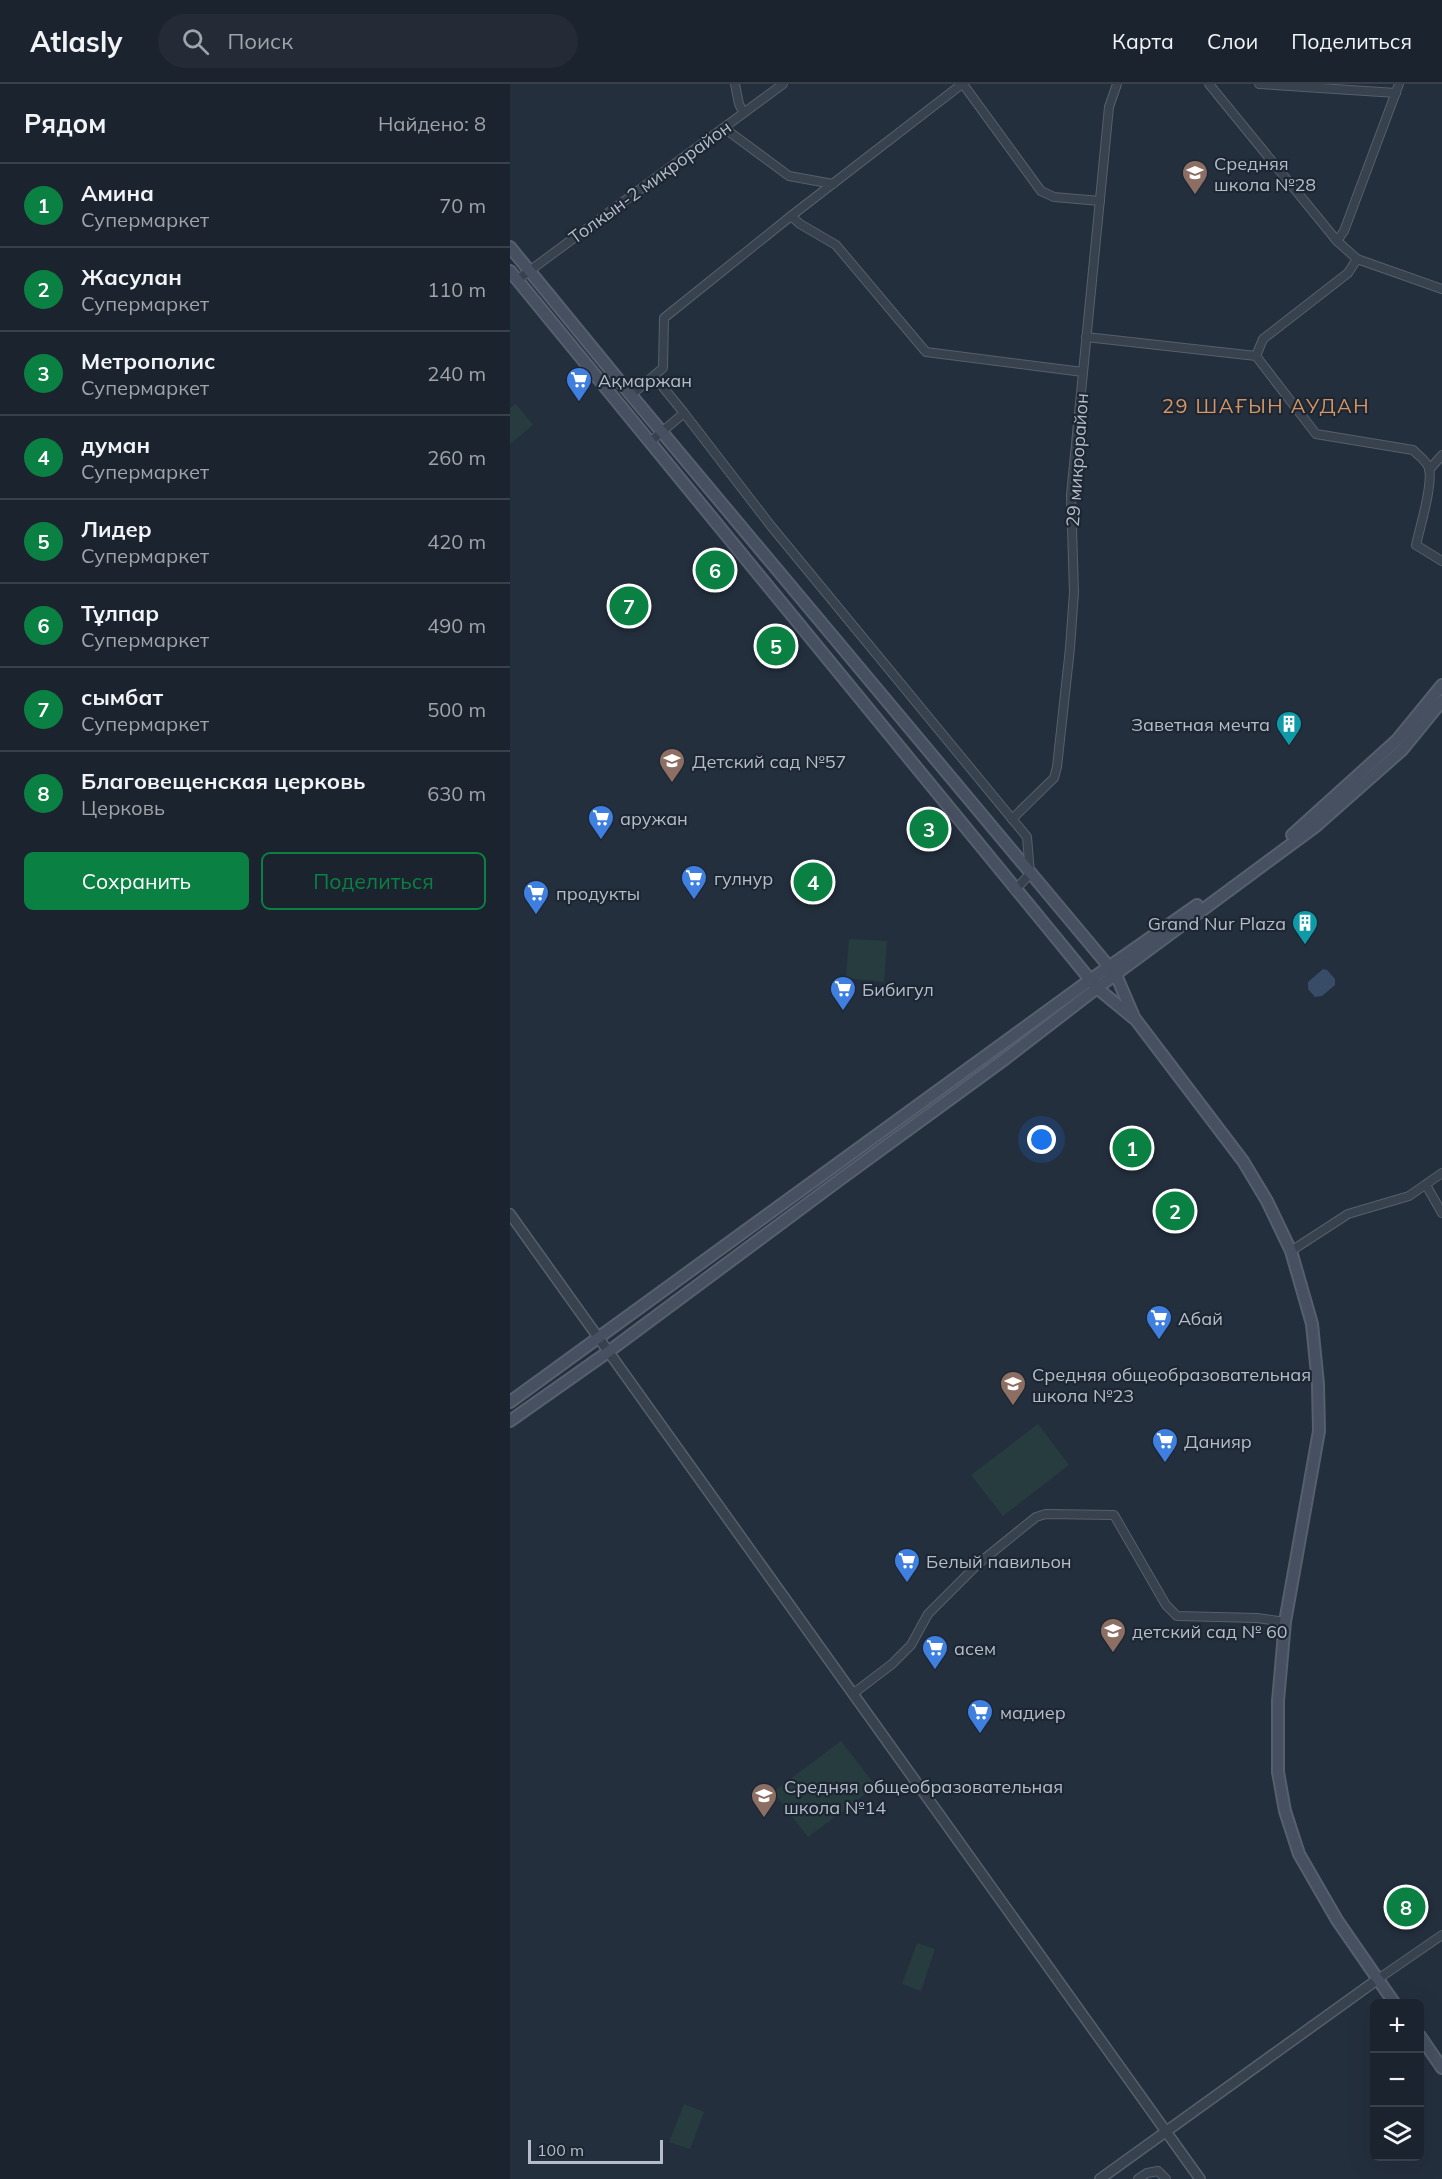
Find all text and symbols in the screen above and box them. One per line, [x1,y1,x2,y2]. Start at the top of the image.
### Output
search box [158,14,578,68]
text: Atlasly [30,24,122,59]
icon: search [179,25,212,58]
text: Поиск [227,27,293,55]
text: Карта [1112,28,1174,54]
text: Слои [1207,28,1258,54]
text: Поделиться [1291,28,1412,54]
text: Рядом [24,107,107,140]
text: Найдено: 8 [378,111,486,136]
street label: Толкын-2 микрорайон [564,115,736,249]
place label: Средняя школа №28 [1214,152,1316,196]
school or university icon: Средняя школа №28 [1180,158,1210,196]
text: Амина [81,179,154,207]
text: 1 [38,193,50,218]
text: 70 m [439,193,486,218]
text: Супермаркет [81,207,209,232]
text: Жасулан [81,263,182,291]
text: 2 [38,277,50,302]
text: 110 m [427,277,486,302]
text: Супермаркет [81,291,209,316]
text: Метрополис [81,347,215,375]
text: 3 [38,361,50,386]
text: 240 m [427,361,486,386]
supermarket icon: Ақмаржан [564,365,594,403]
place label: Ақмаржан [598,369,692,392]
text: Супермаркет [81,375,209,400]
street label: 29 микрорайон [1061,392,1093,528]
district label: 29 ШАҒЫН АУДАН [1162,393,1370,418]
text: думан [81,431,150,459]
text: 4 [38,445,50,470]
text: 260 m [427,445,486,470]
text: Супермаркет [81,459,209,484]
text: Лидер [81,515,152,543]
text: 5 [38,529,50,554]
text: 420 m [427,529,486,554]
text: Супермаркет [81,543,209,568]
pin: 6 [696,548,734,592]
pin: 7 [610,584,648,628]
text: Тұлпар [81,599,159,627]
text: 6 [38,613,50,638]
text: 490 m [427,613,486,638]
pin: 5 [756,624,796,668]
text: Супермаркет [81,627,209,652]
text: сымбат [81,683,163,711]
text: 7 [38,697,50,722]
text: 500 m [427,697,486,722]
building icon: Заветная мечта [1274,709,1304,747]
text: Супермаркет [81,711,209,736]
place label: Заветная мечта [1131,713,1270,736]
school or university icon: Детский сад №57 [657,746,687,784]
place label: Детский сад №57 [692,750,846,773]
text: Благовещенская церковь [81,767,365,795]
text: 8 [38,781,50,806]
text: 630 m [427,781,486,806]
text: Церковь [81,795,165,820]
supermarket icon: аружан [586,803,616,841]
pin: 3 [910,806,948,852]
place label: аружан [620,807,688,830]
button: Сохранить [24,852,249,910]
button: Поделиться [261,852,486,910]
pin: 4 [794,860,832,904]
supermarket icon: гулнур [679,863,709,901]
place label: гулнур [714,867,773,890]
supermarket icon: продукты [521,878,551,916]
place label: продукты [556,882,640,905]
building icon: Grand Nur Plaza [1290,908,1320,946]
place label: Grand Nur Plaza [1148,912,1286,935]
supermarket icon: Бибигул [828,974,858,1012]
place label: Бибигул [862,978,934,1001]
your location [1027,1125,1056,1154]
pin: 1 [1112,1126,1152,1170]
pin: 2 [1156,1188,1194,1234]
supermarket icon: Абай [1144,1303,1174,1341]
place label: Абай [1178,1307,1223,1330]
place label: Средняя общеобразовательная школа №23 [1032,1363,1311,1407]
school or university icon: Средняя общеобразовательная школа №23 [998,1369,1028,1407]
supermarket icon: Данияр [1150,1426,1180,1464]
place label: Данияр [1184,1430,1252,1453]
supermarket icon: Белый павильон [892,1546,922,1584]
place label: Белый павильон [926,1550,1072,1573]
school or university icon: детский сад № 60 [1098,1616,1128,1654]
place label: детский сад № 60 [1132,1620,1288,1643]
supermarket icon: асем [920,1633,950,1671]
place label: асем [954,1637,996,1660]
supermarket icon: мадиер [965,1697,995,1735]
place label: мадиер [1000,1701,1066,1724]
place label: Cредняя общеобразовательная школа №14 [784,1775,1063,1819]
school or university icon: Cредняя общеобразовательная школа №14 [749,1781,779,1819]
pin: 8 [1386,1884,1426,1930]
map controls [1370,1999,1424,2161]
button: + [1370,1999,1424,2053]
button: − [1370,2053,1424,2107]
button: layers [1370,2107,1424,2161]
scale bar [528,2137,663,2164]
text: 100 m [537,2140,584,2160]

